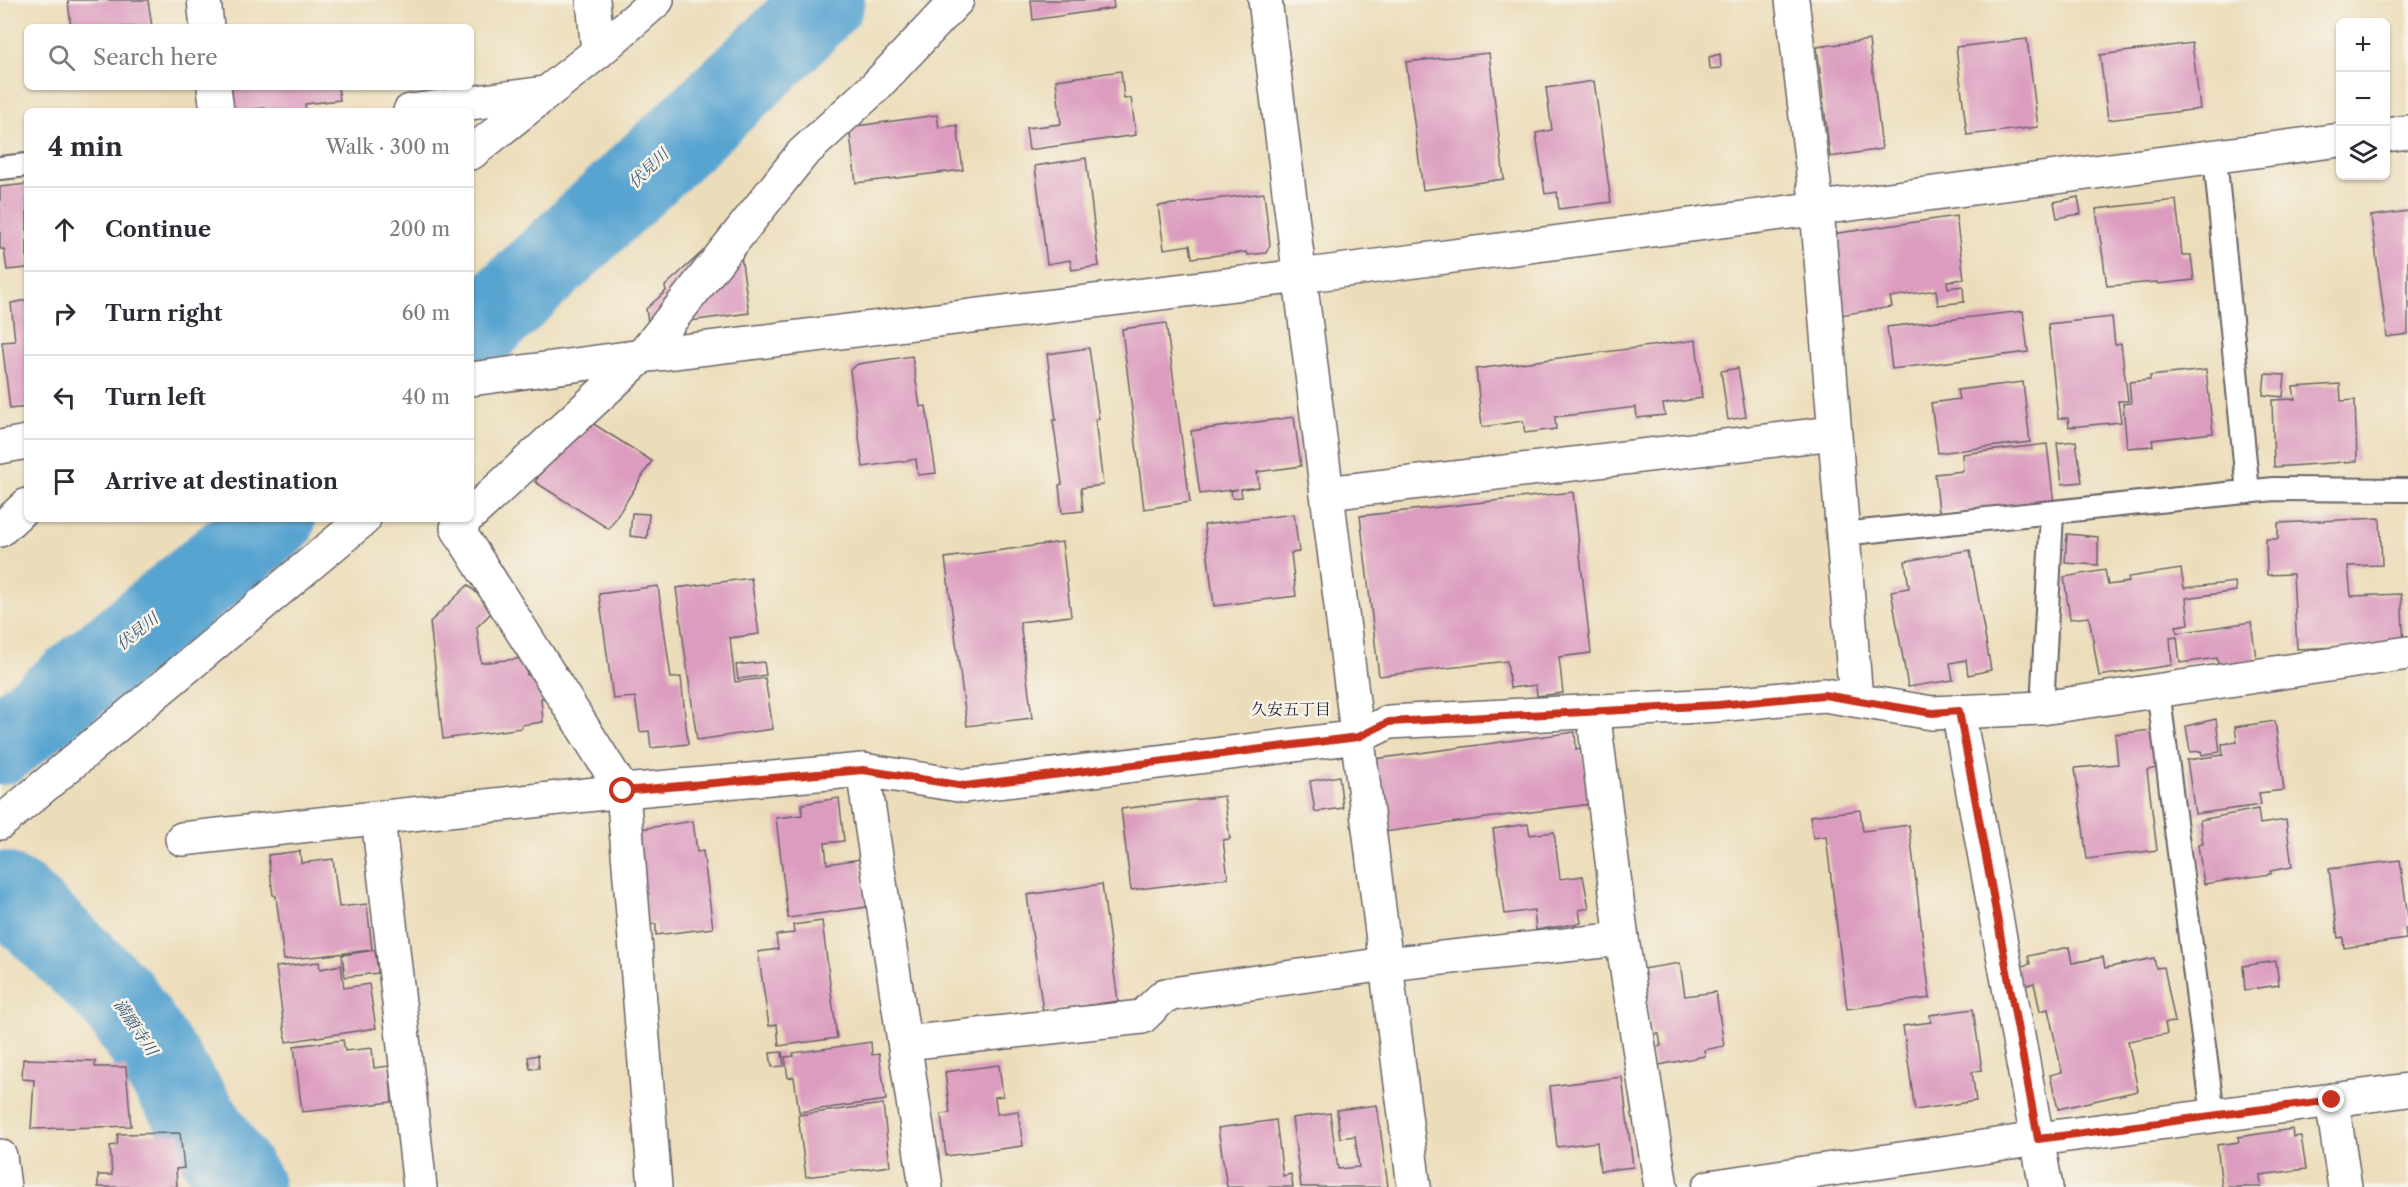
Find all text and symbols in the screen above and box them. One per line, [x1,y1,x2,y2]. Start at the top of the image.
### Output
map controls [2336,18,2390,180]
button: + [2336,18,2390,72]
search box [24,24,474,90]
icon: search [45,41,78,74]
text: Search here [93,44,218,71]
button: − [2336,72,2390,126]
button: layers [2336,126,2390,180]
text: 4 min [48,131,123,163]
text: Walk · 300 m [326,135,450,159]
water label: 伏見川 [624,143,674,192]
icon: ahead [48,213,81,246]
text: Continue [105,216,211,243]
text: 200 m [389,217,450,241]
icon: right [48,297,81,330]
text: Turn right [105,300,223,327]
text: 60 m [402,301,450,325]
icon: left [48,381,81,414]
text: Turn left [105,384,206,411]
text: 40 m [402,385,450,409]
icon: arrive [48,465,81,498]
text: Arrive at destination [105,468,338,495]
water label: 伏見川 [112,607,163,654]
district label: 久安五丁目 [1251,699,1331,719]
route start [609,777,635,803]
water label: 満願寺川 [110,995,163,1061]
route end [2318,1086,2344,1112]

